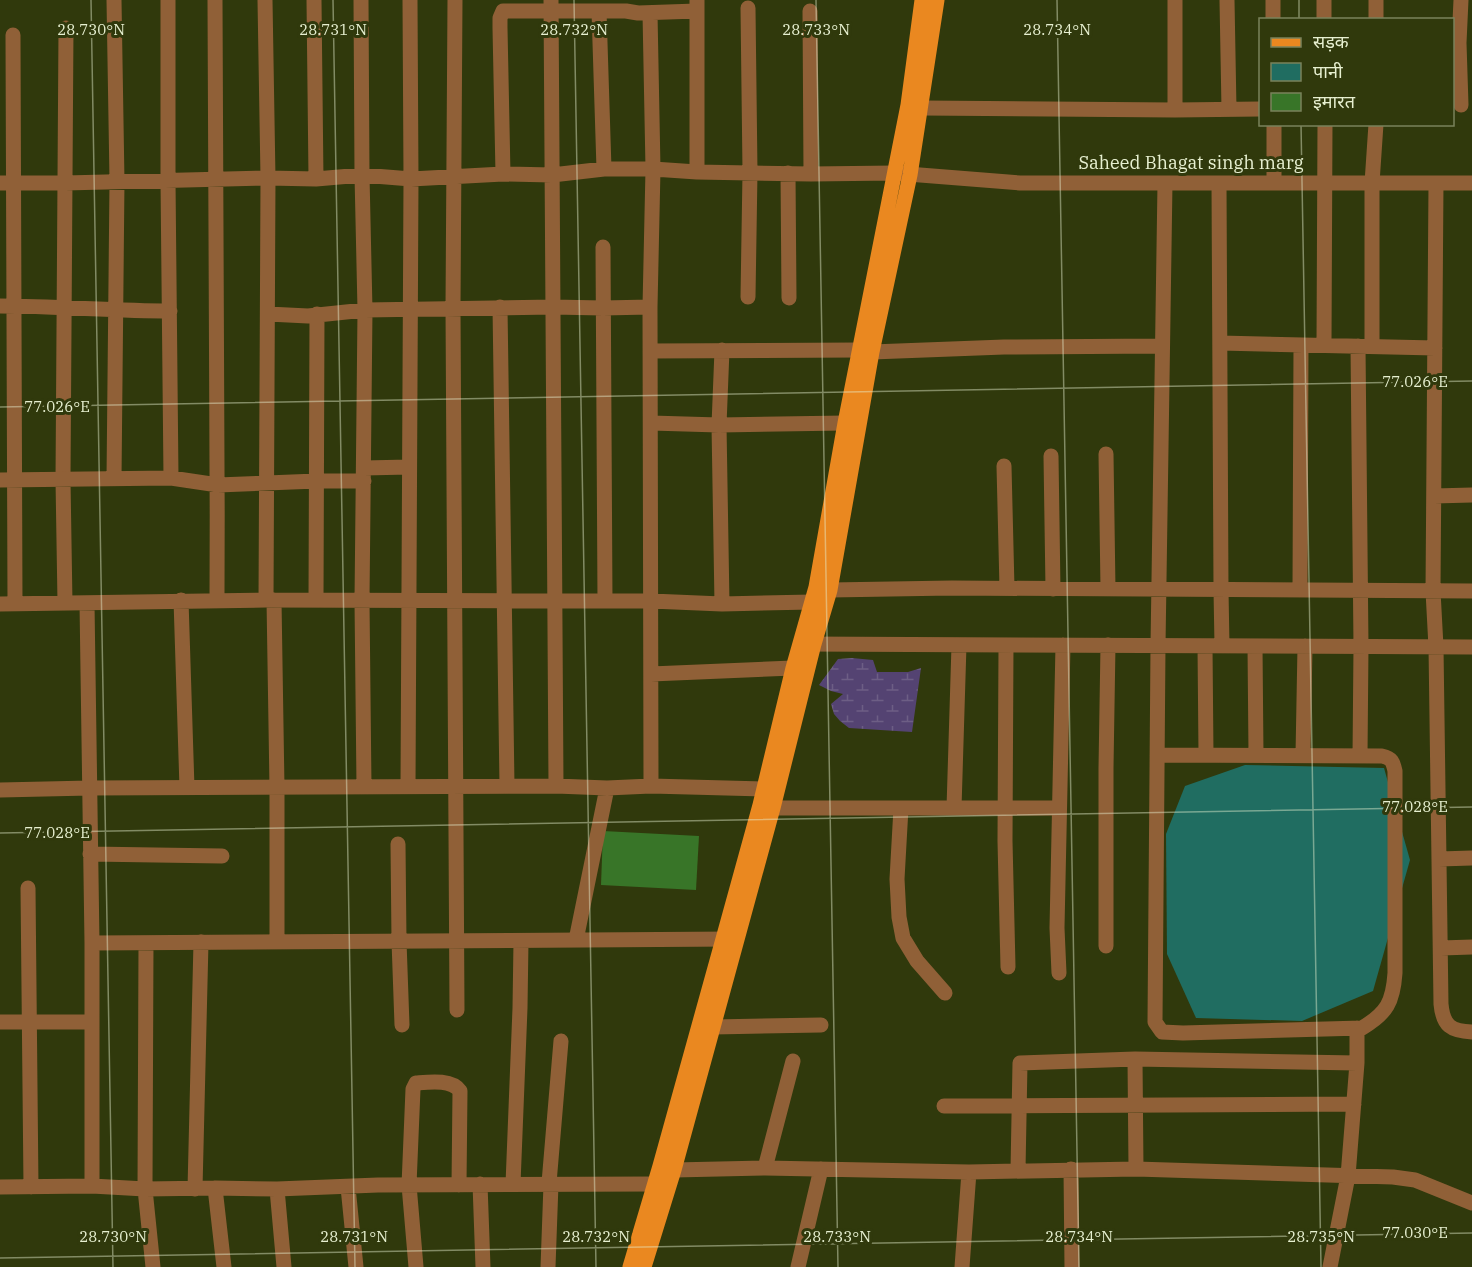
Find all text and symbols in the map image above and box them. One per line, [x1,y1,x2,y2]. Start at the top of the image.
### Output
legend [1259,18,1454,126]
text: 28.730°N [57,20,125,39]
text: 28.731°N [299,20,367,39]
text: 28.732°N [540,20,608,39]
text: 28.733°N [782,20,850,39]
text: 28.734°N [1023,20,1091,39]
text: सड़क [1313,30,1350,53]
text: पानी [1313,60,1343,83]
text: इमारत [1313,90,1356,113]
street label: Saheed Bhagat singh marg [1078,151,1304,174]
text: 77.026°E [1382,372,1448,391]
text: 77.026°E [24,397,90,416]
text: 77.028°E [1382,797,1448,816]
text: 77.028°E [24,823,90,842]
text: 77.030°E [1382,1223,1448,1242]
text: 28.730°N [79,1227,147,1246]
text: 28.731°N [320,1227,388,1246]
text: 28.732°N [562,1227,630,1246]
text: 28.733°N [803,1227,871,1246]
text: 28.734°N [1045,1227,1113,1246]
text: 28.735°N [1287,1227,1355,1246]

